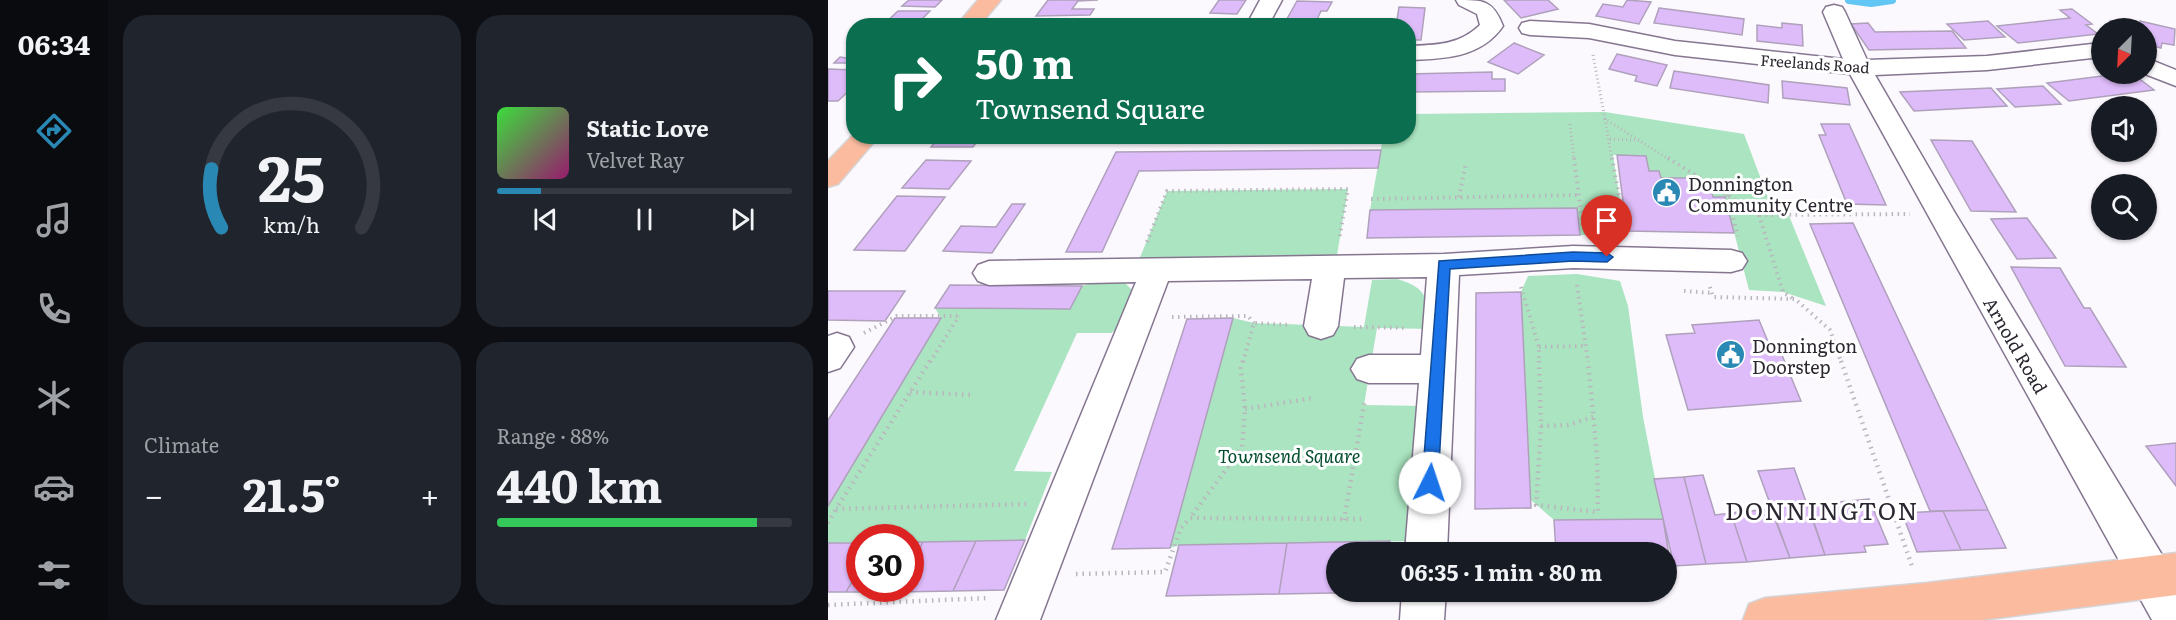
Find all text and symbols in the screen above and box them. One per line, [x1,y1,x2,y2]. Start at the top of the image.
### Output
north arrow [2091,18,2157,84]
map controls [2091,18,2157,240]
text: 06:34 [18,23,90,63]
text: 50 m [975,30,1074,92]
icon: right [876,42,954,120]
street label: Freelands Road [1760,48,1870,78]
text: Townsend Square [975,87,1205,127]
button: sound [2091,96,2157,162]
icon: directions [33,110,75,152]
text: Static Love [587,111,709,144]
text: 25 [258,129,325,221]
text: Velvet Ray [587,144,684,174]
place label: Donnington Community Centre [1688,170,1853,218]
button: search [2091,174,2157,240]
public building icon: Donnington Community Centre [1651,177,1683,209]
pin [1581,195,1632,257]
icon: music [33,199,75,241]
icon: previous [529,203,562,236]
icon: pause [628,203,661,236]
icon: next [726,203,759,236]
icon: arrive [1590,204,1623,237]
text: km/h [263,209,320,241]
icon: phone [33,288,75,330]
street label: Arnold Road [1977,292,2055,398]
place label: Donnington Doorstep [1752,332,1857,380]
public building icon: Donnington Doorstep [1715,339,1747,371]
icon: climate [33,377,75,419]
text: Range · 88% [497,420,609,450]
text: Climate [144,429,219,459]
park label: Townsend Square [1218,442,1360,469]
text: 440 km [497,450,662,517]
position arrow [1398,451,1462,515]
text: 21.5° [243,459,341,526]
icon: car [33,466,75,508]
text: − [144,469,163,518]
text: + [420,469,439,518]
district label: DONNINGTON [1725,492,1919,527]
speed limit sign: 30 [846,524,924,602]
icon: filters [33,554,75,596]
text: 06:35 · 1 min · 80 m [1401,555,1602,588]

